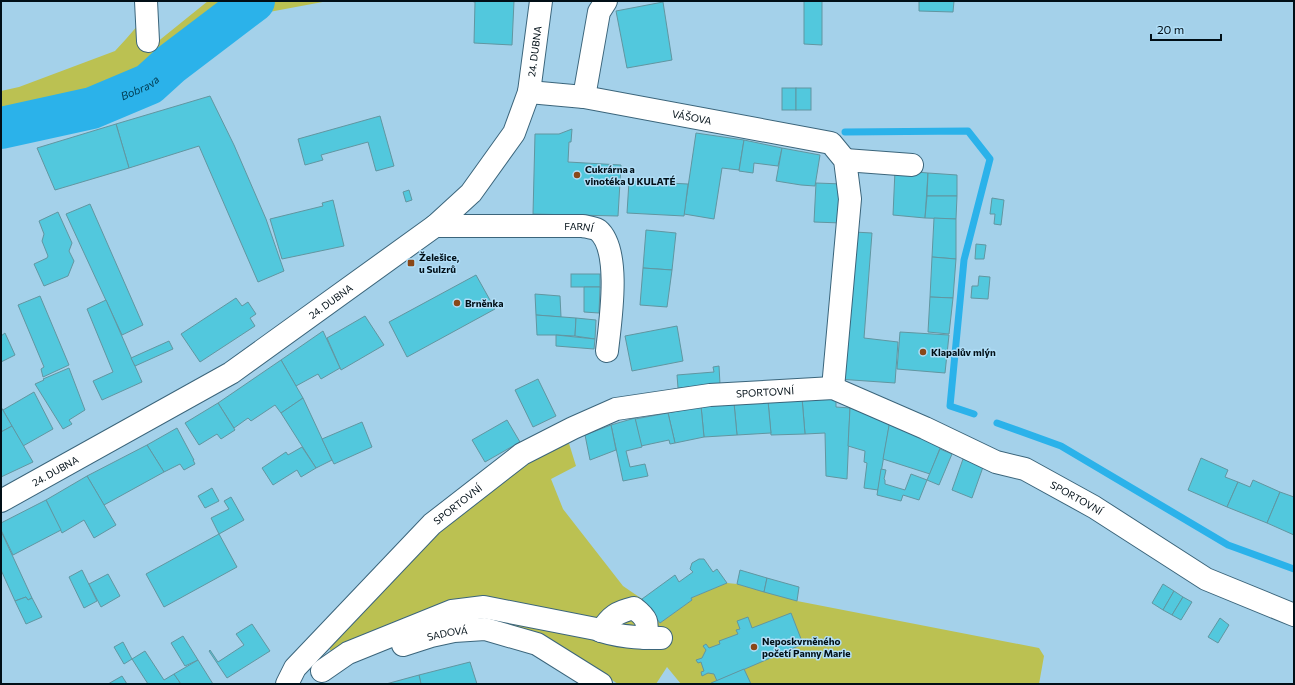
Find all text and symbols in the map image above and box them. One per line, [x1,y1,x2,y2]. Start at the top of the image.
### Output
scale bar [1151,16,1221,42]
text: 20 m [1157,22,1184,36]
street label: 24. DUBNA [525,25,544,78]
water label: Bobrava [118,72,161,102]
street label: VÁŠOVA [671,108,713,127]
place label: Cukrárna a vinotéka U KULATÉ [585,163,675,187]
marker: Cukrárna a vinotéka U KULATÉ [572,170,582,180]
street label: FARNÍ [564,220,595,234]
place label: Želešice, u Sulzrů [419,251,460,275]
marker: Želešice, u Sulzrů [406,258,416,268]
street label: 24. DUBNA [306,281,355,321]
place label: Brněnka [465,297,504,309]
marker: Brněnka [452,298,462,308]
place label: Klapalův mlýn [931,346,996,358]
marker: Klapalův mlýn [918,347,928,357]
street label: SPORTOVNÍ [736,384,795,400]
street label: 24. DUBNA [30,453,81,489]
street label: SPORTOVNÍ [1048,478,1105,517]
street label: SPORTOVNÍ [431,481,484,527]
street label: SADOVÁ [425,624,468,643]
place label: Neposkvrněného početí Panny Marie [762,635,850,659]
marker: Neposkvrněného početí Panny Marie [749,642,759,652]

